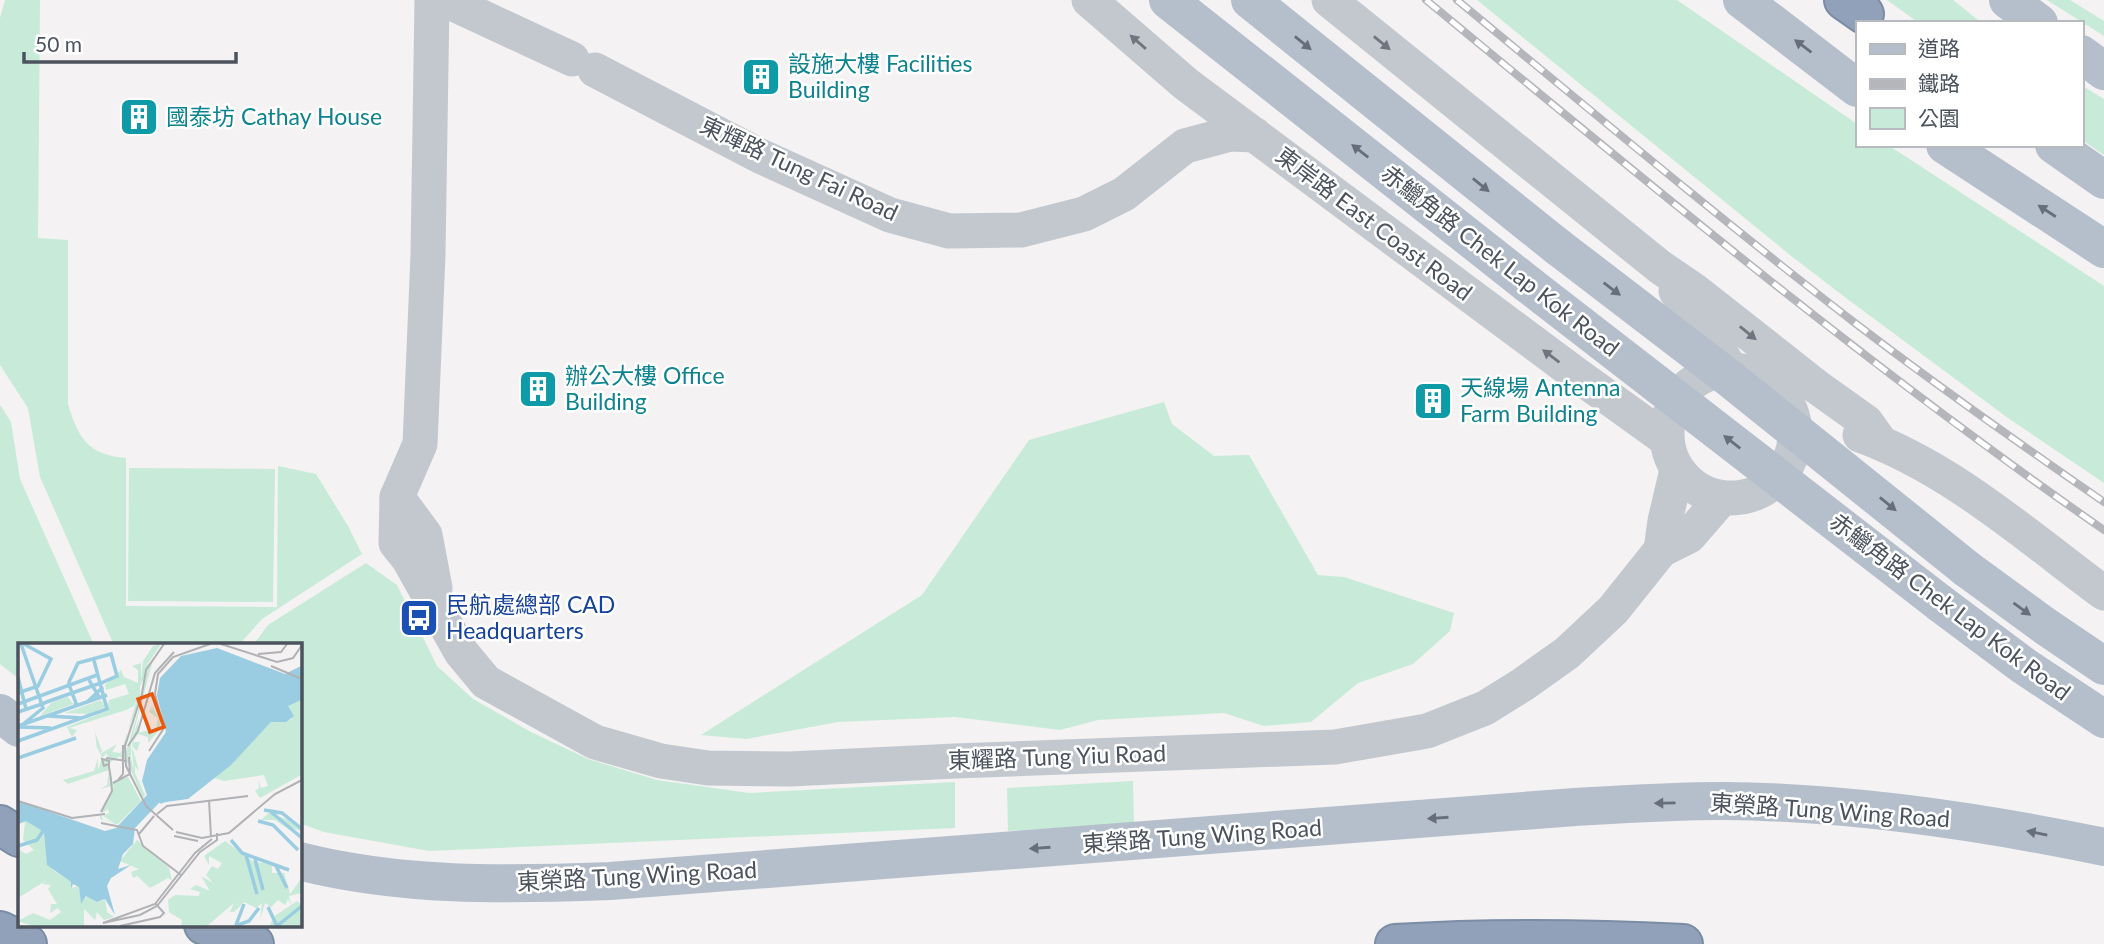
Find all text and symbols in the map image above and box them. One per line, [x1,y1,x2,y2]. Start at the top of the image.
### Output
scale bar [24,21,236,65]
legend [1856,21,2083,147]
text: 50 m [35,31,82,56]
one-way arrow [1129,35,1146,50]
one-way arrow [1294,35,1312,50]
one-way arrow [1373,35,1391,49]
text: 道路 [1918,35,1960,60]
one-way arrow [1794,40,1812,54]
place label: 設施大樓 Facilities Building [788,49,972,103]
building icon: 設施大樓 Facilities Building [740,56,782,98]
text: 鐵路 [1918,70,1960,95]
building icon: 國泰坊 Cathay House [118,96,160,138]
place label: 國泰坊 Cathay House [166,102,382,130]
text: 公園 [1918,105,1960,130]
street label: 東輝路 Tung Fai Road [696,110,903,226]
street label: 東岸路 East Coast Road [1271,140,1478,306]
one-way arrow [1352,144,1370,159]
street label: 赤鱲角路 Chek Lap Kok Road [1376,159,1625,362]
one-way arrow [1471,178,1489,193]
one-way arrow [2037,205,2057,218]
one-way arrow [1603,281,1621,295]
one-way arrow [1738,326,1756,341]
one-way arrow [1542,349,1560,363]
place label: 辦公大樓 Office Building [565,361,725,415]
building icon: 辦公大樓 Office Building [517,368,559,410]
place label: 天線場 Antenna Farm Building [1460,373,1621,427]
building icon: 天線場 Antenna Farm Building [1412,380,1454,422]
one-way arrow [1723,435,1741,449]
one-way arrow [1879,496,1896,511]
street label: 赤鱲角路 Chek Lap Kok Road [1825,507,2076,706]
place label: 民航處總部 CAD Headquarters [446,590,615,644]
bus stop icon: 民航處總部 CAD Headquarters [398,597,440,639]
one-way arrow [2013,602,2031,616]
inset map [18,643,301,926]
street label: 東耀路 Tung Yiu Road [947,738,1167,774]
street label: 東榮路 Tung Wing Road [1709,788,1951,832]
one-way arrow [1653,797,1675,808]
street label: 東榮路 Tung Wing Road [1081,813,1323,857]
one-way arrow [1427,813,1449,824]
one-way arrow [2026,827,2048,838]
one-way arrow [1029,843,1051,854]
street label: 東榮路 Tung Wing Road [516,855,758,895]

